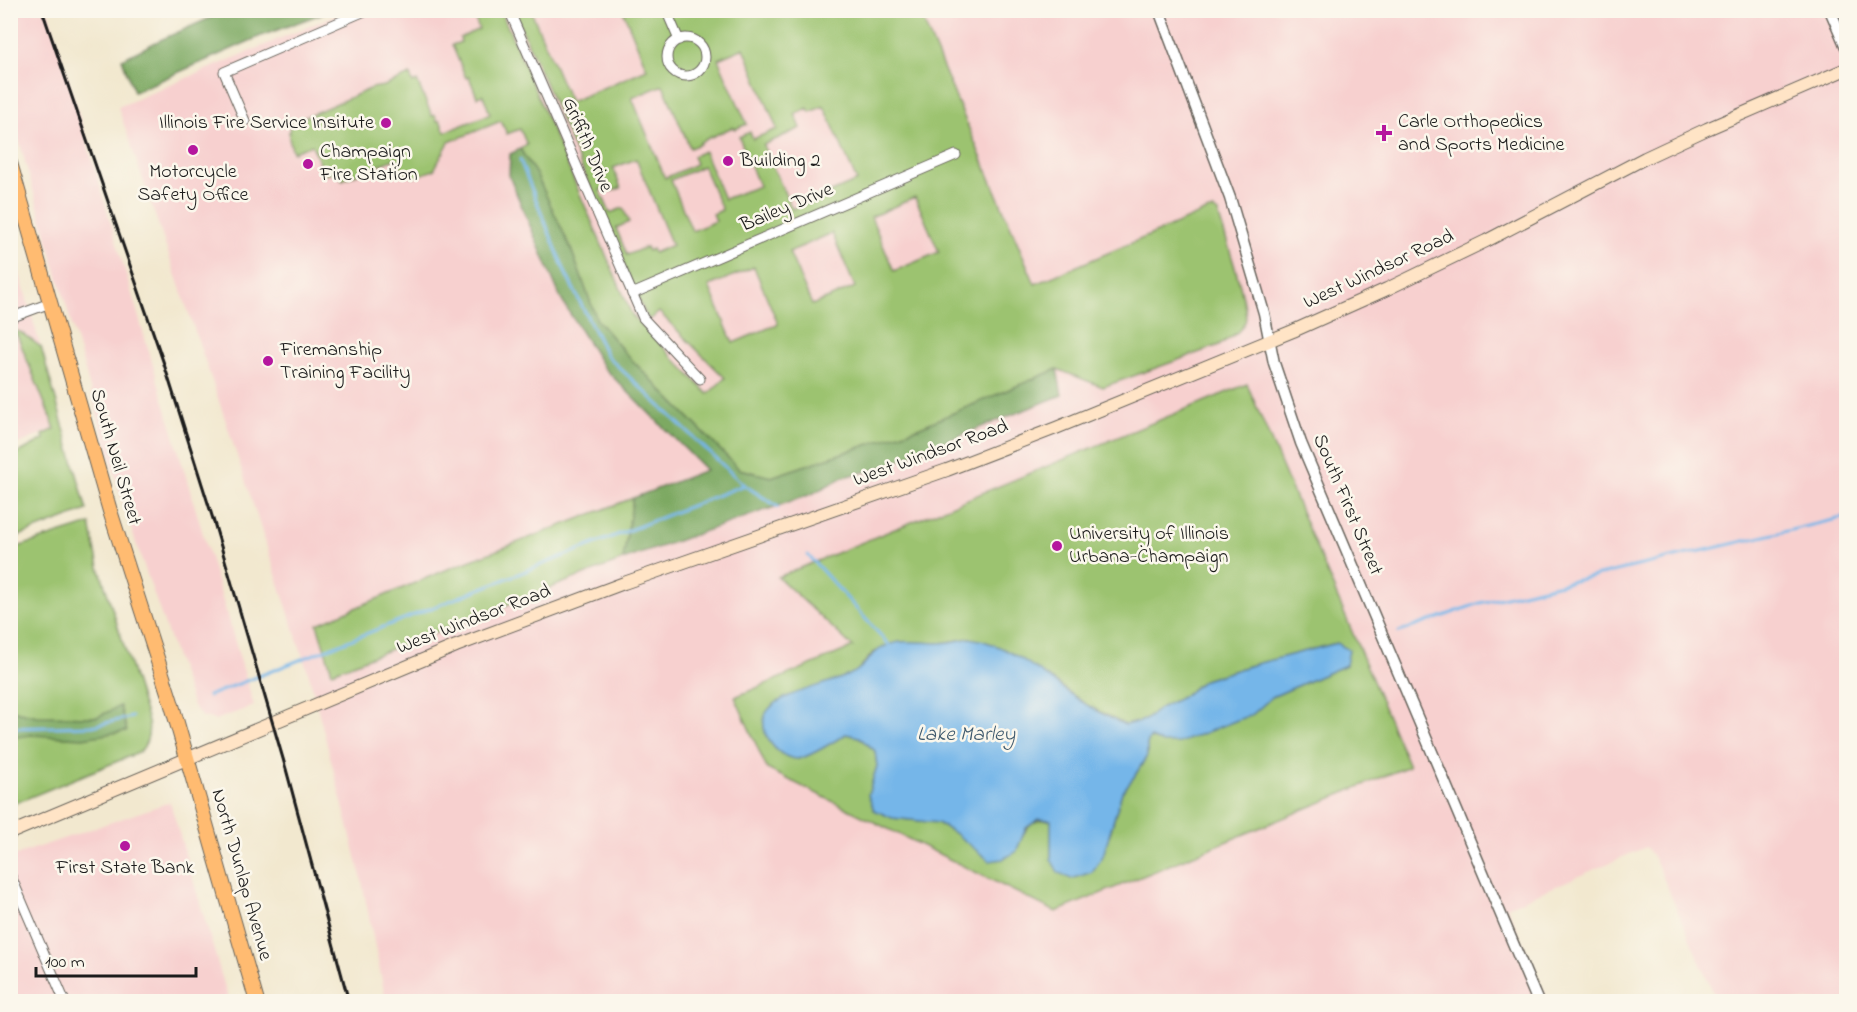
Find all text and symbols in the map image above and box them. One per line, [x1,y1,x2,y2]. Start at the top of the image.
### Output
street label: Griffith Drive [554,93,620,197]
place label: Carle Orthopedics and Sports Medicine [1398,108,1564,160]
place label: Illinois Fire Service Insitute [159,109,374,138]
marker: Illinois Fire Service Insitute [379,116,393,130]
marker: Carle Orthopedics and Sports Medicine [1375,124,1393,142]
place label: Champaign Fire Station [319,138,418,190]
marker: Motorcycle Safety Office [186,143,200,157]
place label: Building 2 [739,147,820,177]
marker: Building 2 [721,154,735,168]
marker: Champaign Fire Station [301,157,315,171]
place label: Motorcycle Safety Office [137,158,249,210]
street label: Bailey Drive [735,175,838,241]
street label: West Windsor Road [1299,222,1459,318]
place label: Firemanship Training Facility [279,336,410,389]
marker: Firemanship Training Facility [261,354,275,368]
street label: South Neil Street [82,385,148,529]
street label: West Windsor Road [850,413,1012,495]
street label: South First Street [1304,430,1390,580]
place label: University of Illinois Urbana-Champaign [1069,520,1229,573]
marker: University of Illinois Urbana-Champaign [1050,539,1064,553]
street label: West Windsor Road [393,577,555,663]
water label: Lake Marley [917,720,1015,750]
street label: North Dunlap Avenue [203,786,279,964]
marker: First State Bank [118,839,132,853]
place label: First State Bank [55,854,195,883]
scale bar [36,940,196,978]
text: 100 m [45,950,85,976]

